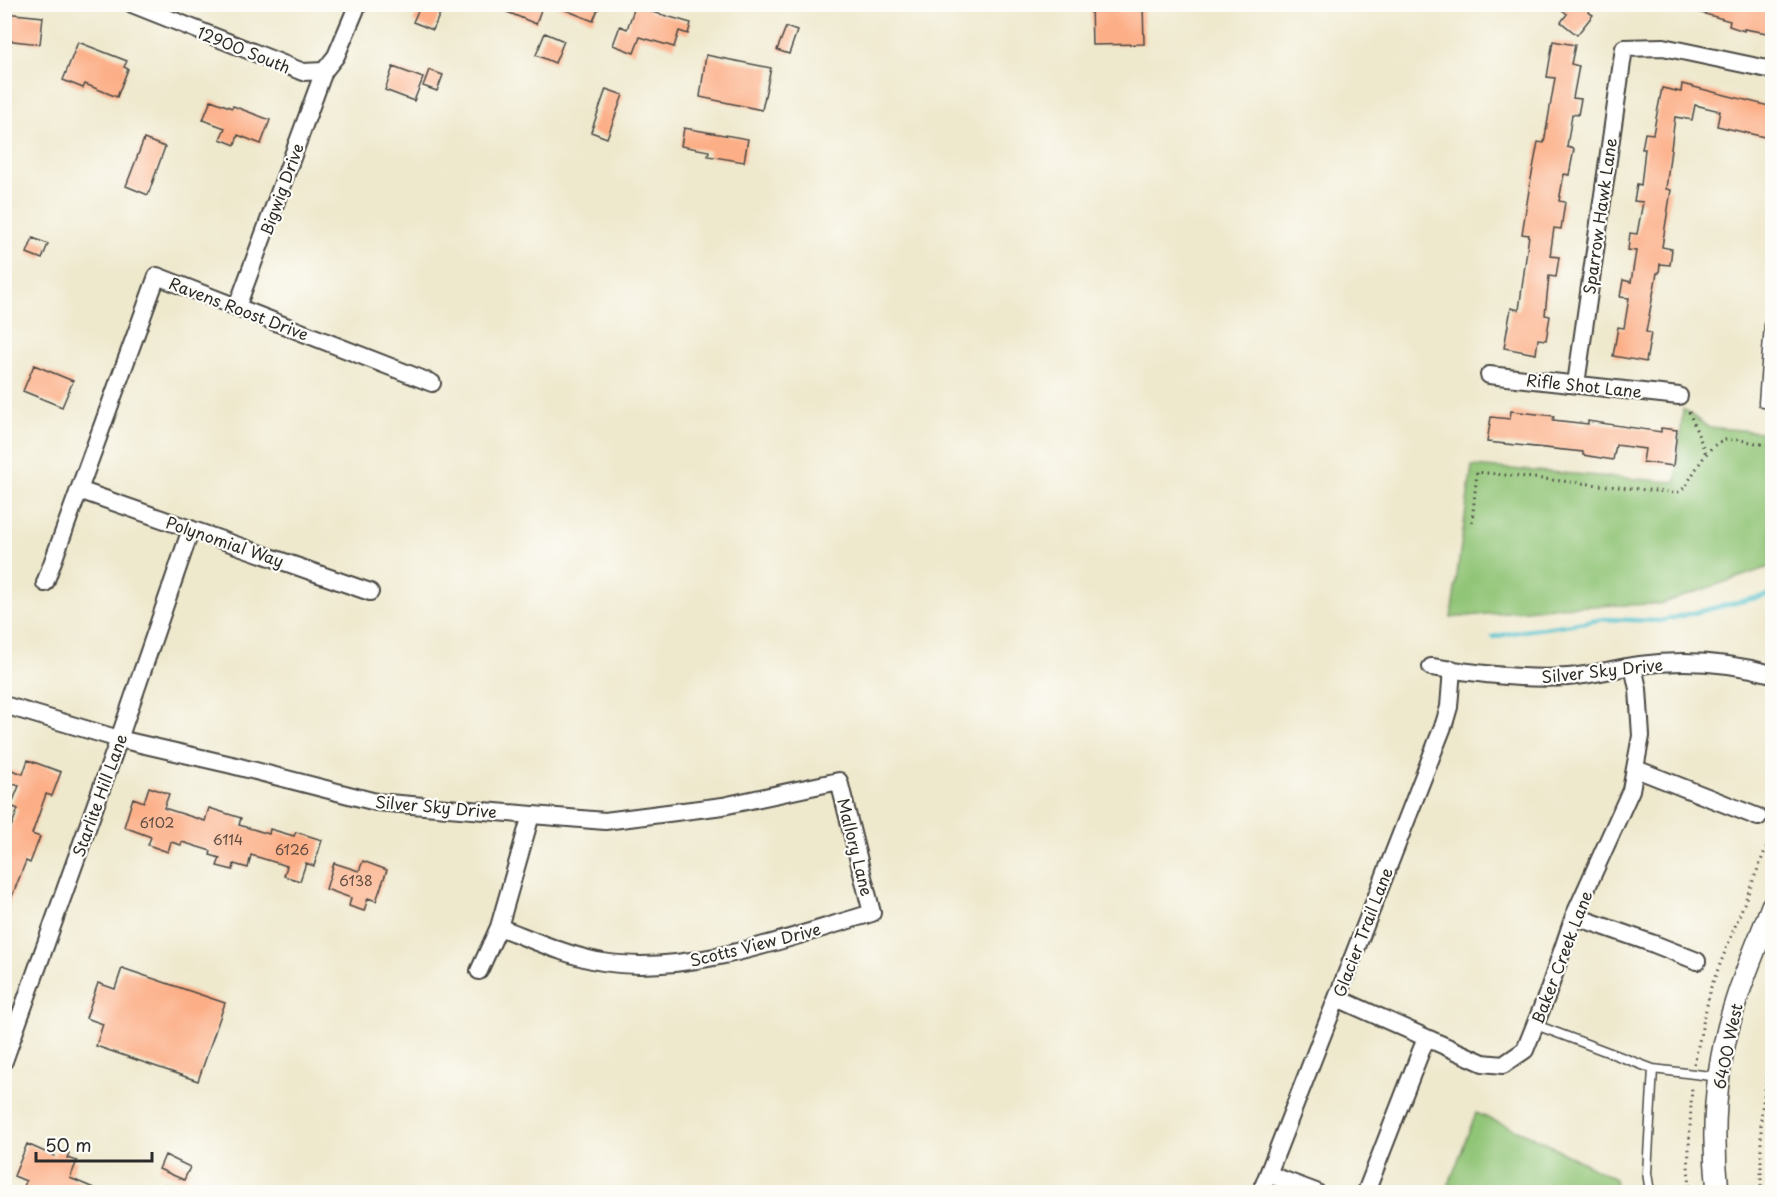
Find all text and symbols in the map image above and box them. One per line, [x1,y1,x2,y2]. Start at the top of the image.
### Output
street label: 12900 South [194,19,294,79]
street label: Sparrow Hawk Lane [1576,136,1622,296]
street label: Bigwig Drive [253,139,309,239]
street label: Ravens Roost Drive [166,270,312,346]
street label: Rifle Shot Lane [1525,367,1643,403]
street label: Polynomial Way [163,510,287,572]
street label: Silver Sky Drive [1540,652,1664,688]
street label: Starlite Hill Lane [66,730,132,860]
street label: Silver Sky Drive [374,789,498,823]
street label: Mallory Lane [832,795,880,899]
house number: 6102 [140,812,174,833]
house number: 6114 [213,829,243,850]
house number: 6126 [275,839,309,860]
street label: Glacier Trail Lane [1326,864,1398,1000]
house number: 6138 [339,870,373,891]
street label: Baker Creek Lane [1525,887,1597,1027]
street label: Scotts View Drive [687,916,823,972]
street label: 6400 West [1706,1001,1748,1091]
scale bar [36,1125,152,1163]
text: 50 m [45,1131,92,1158]

